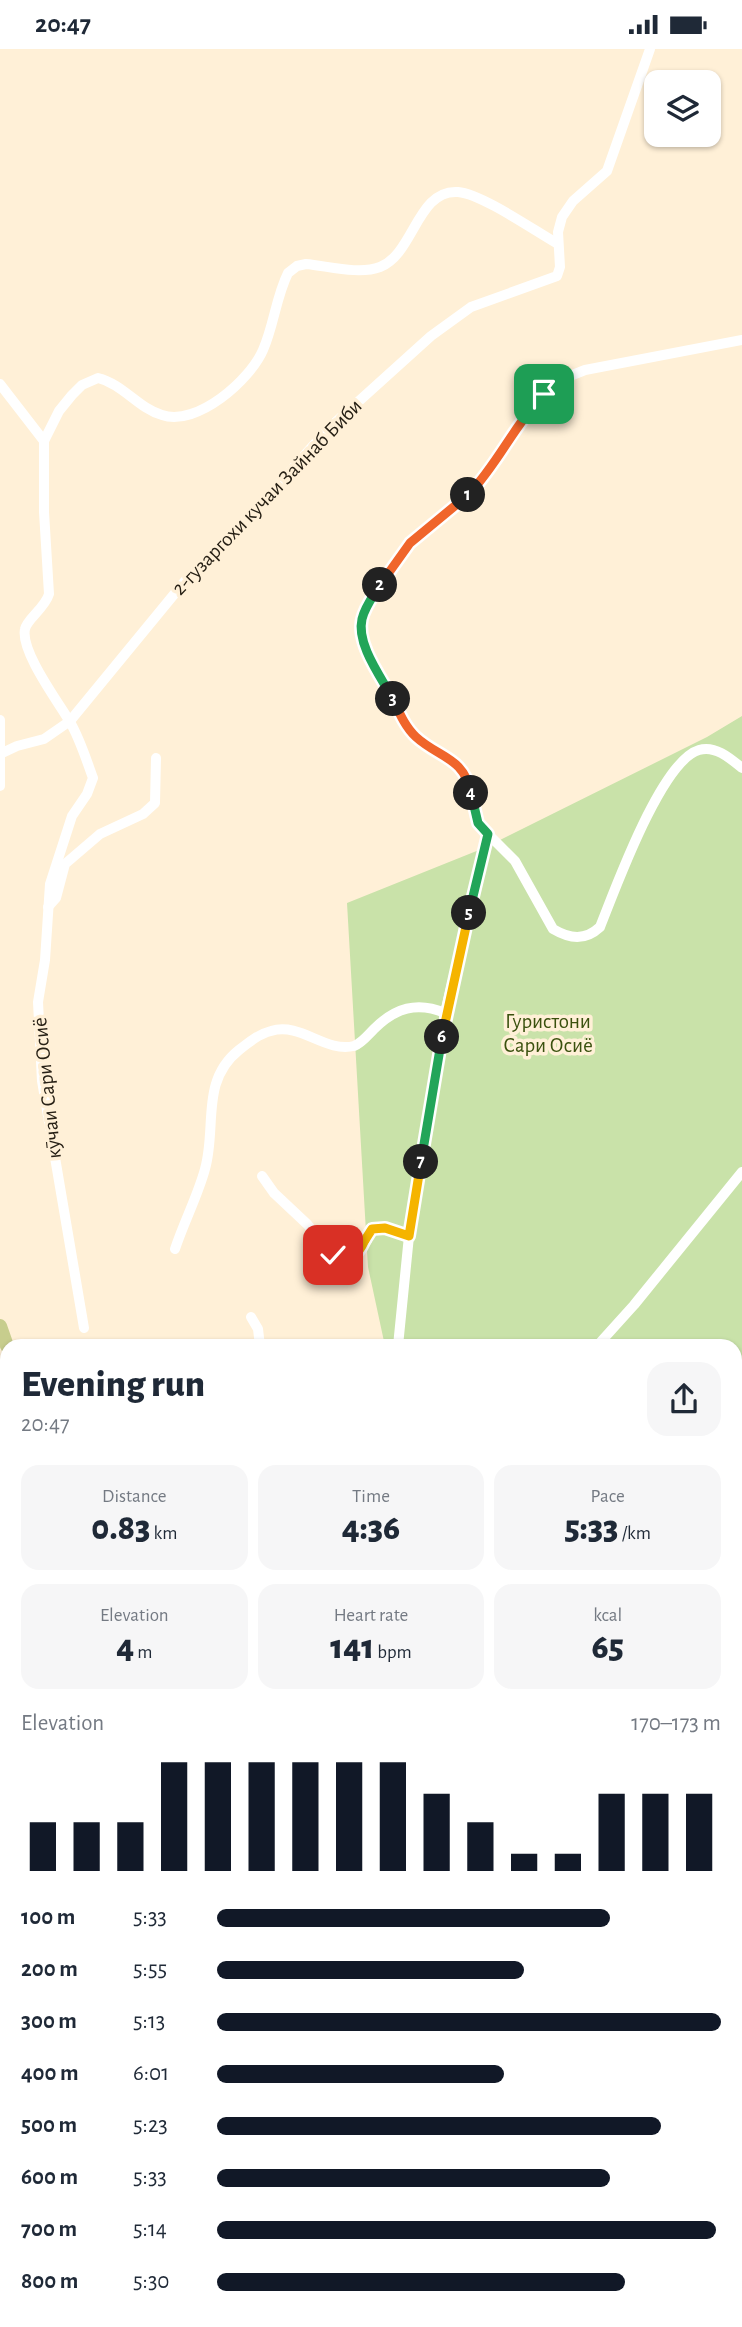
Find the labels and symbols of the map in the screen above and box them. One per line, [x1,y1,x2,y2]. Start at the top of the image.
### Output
pin [514,364,574,424]
street label: 2-гузаргохи кучаи Зайнаб Биби [168,395,366,599]
pin: 1 [450,477,486,513]
pin: 2 [362,567,398,603]
pin: 3 [376,681,410,717]
pin: 4 [454,775,489,811]
pin: 5 [452,895,486,931]
park label: Гуристони Сари Осиё [503,1011,593,1056]
street label: кӯчаи Сари Осиё [29,1016,65,1160]
pin: 6 [424,1019,460,1055]
pin: 7 [404,1145,438,1179]
pin [303,1225,363,1285]

